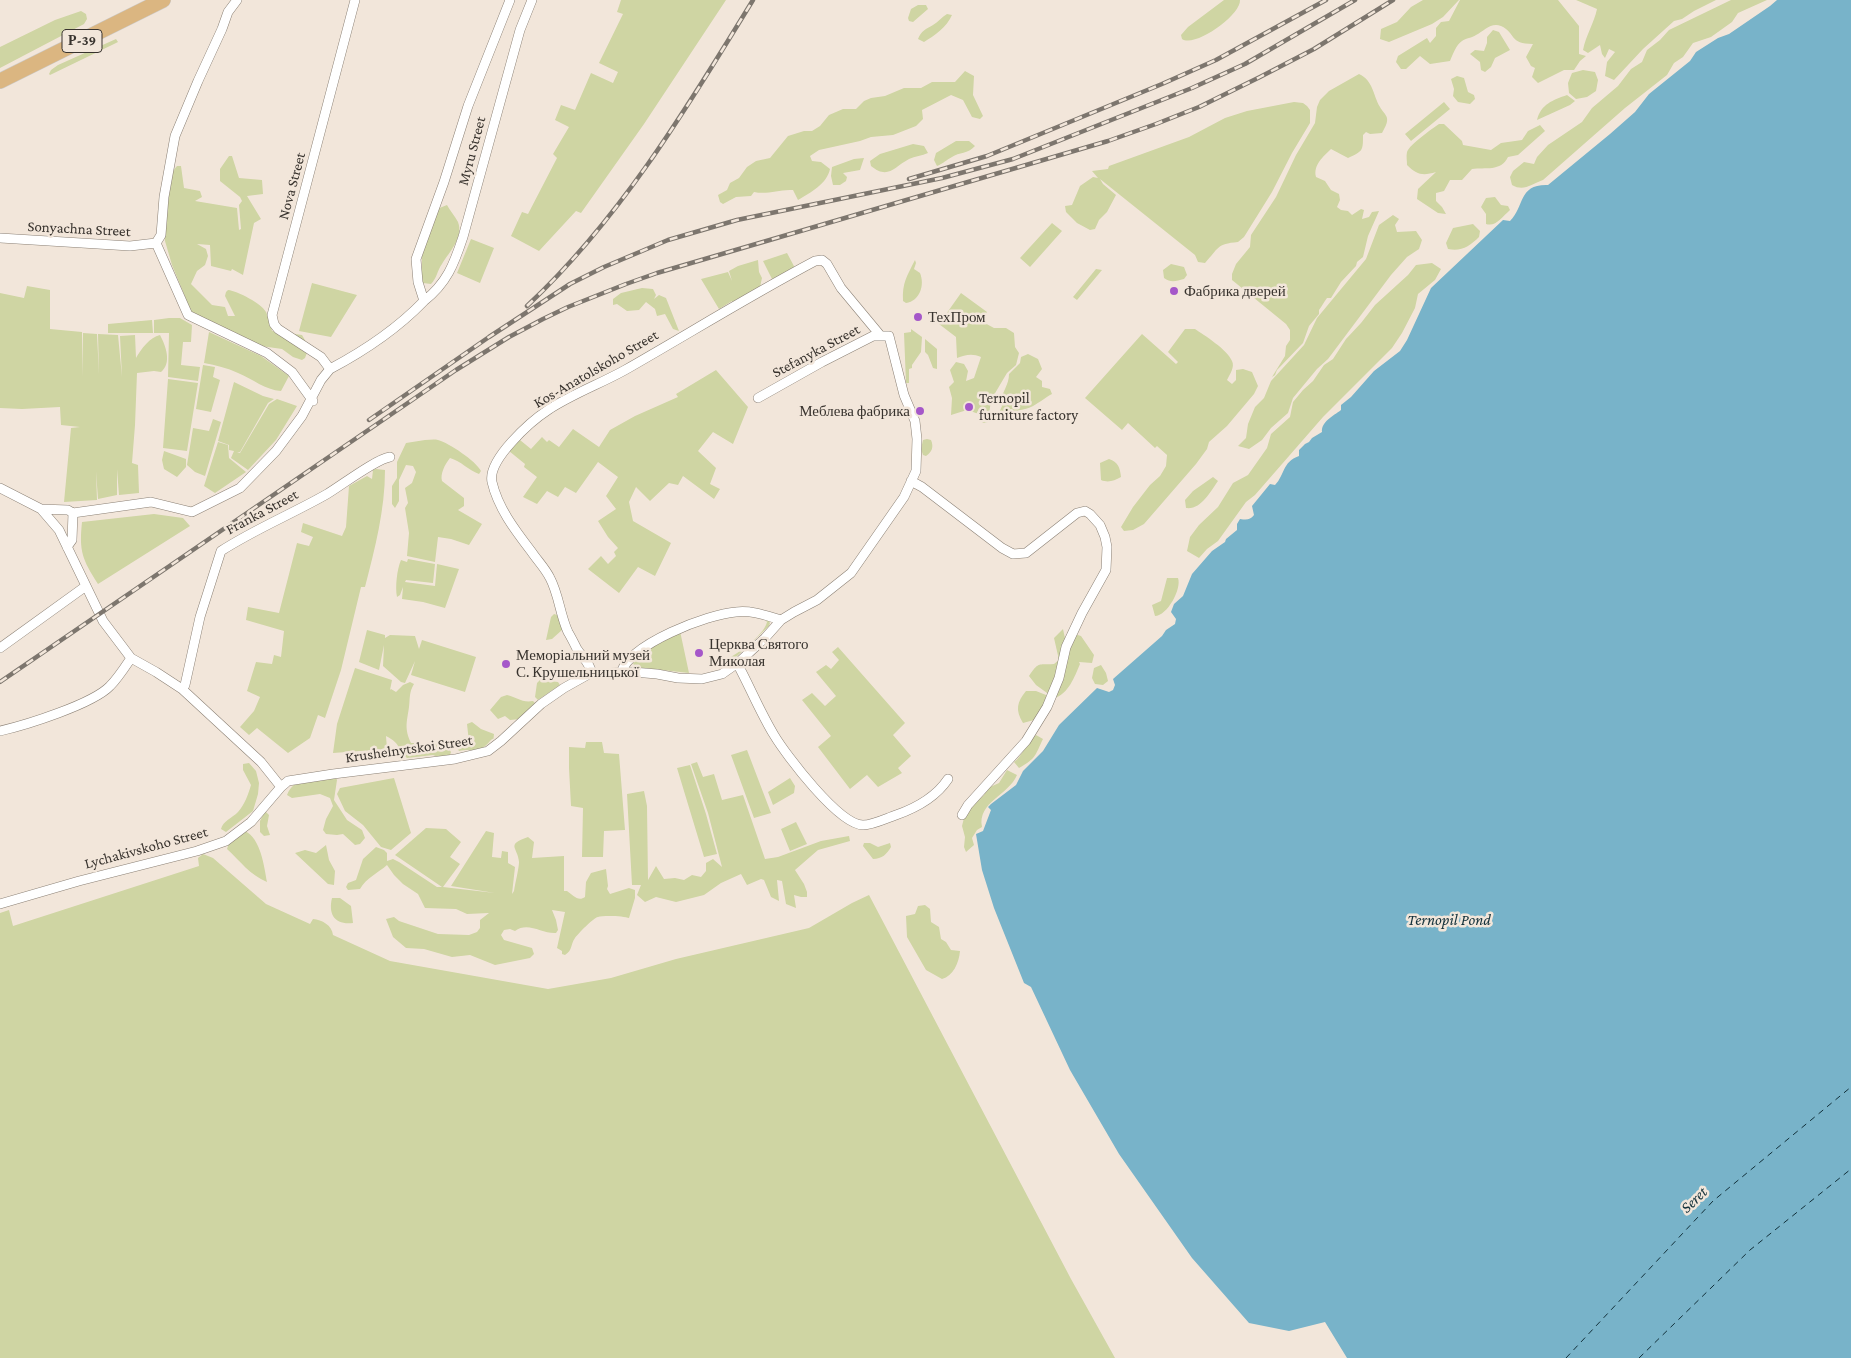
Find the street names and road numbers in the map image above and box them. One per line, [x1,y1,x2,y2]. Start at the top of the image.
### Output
road number: Р-39 [62,29,102,52]
street label: Myru Street [454,115,490,187]
street label: Nova Street [274,150,310,222]
street label: Sonyachna Street [27,217,131,241]
street label: Stefanyka Street [769,320,863,382]
street label: Kos-Anatolskoho Street [531,326,661,412]
street label: Franka Street [223,485,301,539]
street label: Krushelnytskoi Street [344,731,474,767]
street label: Lychakivskoho Street [82,823,210,873]

